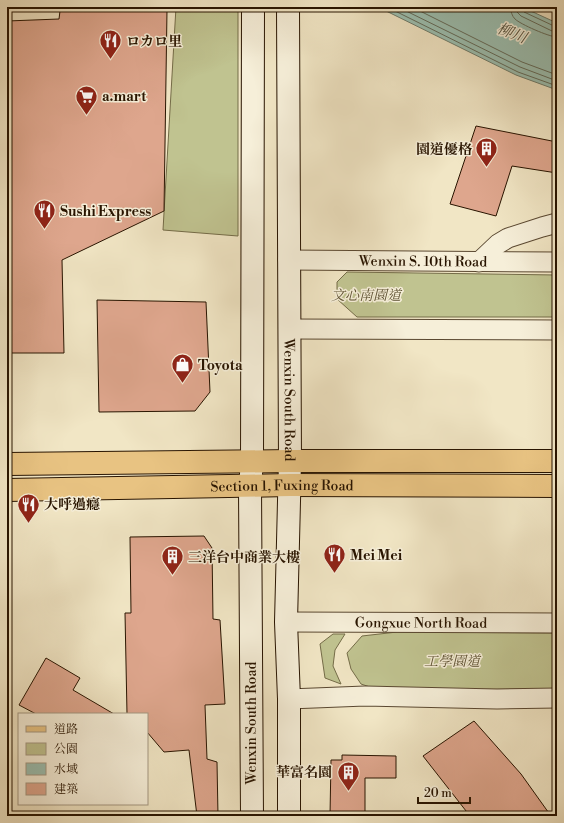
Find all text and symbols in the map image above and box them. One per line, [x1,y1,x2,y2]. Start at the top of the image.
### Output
water label: 柳川 [494,19,531,48]
restaurant icon: ロカロ里 [98,28,124,61]
place label: ロカロ里 [126,33,182,51]
supermarket icon: a.mart [73,83,99,116]
place label: a.mart [102,88,147,106]
building icon: 園道優格 [474,136,500,169]
place label: 園道優格 [416,141,473,159]
restaurant icon: Sushi Express [32,198,58,231]
place label: Sushi Express [60,203,151,221]
street label: Wenxin S. 10th Road [358,253,487,271]
park label: 文心南園道 [331,287,403,305]
street label: Wenxin South Road [279,337,298,462]
shop icon: Toyota [170,352,196,385]
place label: Toyota [198,357,243,375]
street label: Section 1, Fuxing Road [210,477,354,496]
restaurant icon: 大呼過癮 [15,491,41,524]
place label: 大呼過癮 [44,496,100,514]
restaurant icon: Mei Mei [321,542,347,575]
building icon: 三洋台中商業大樓 [159,544,185,577]
place label: Mei Mei [350,547,403,565]
place label: 三洋台中商業大樓 [188,549,300,567]
street label: Gongxue North Road [355,614,487,633]
park label: 工學園道 [424,653,482,671]
street label: Wenxin South Road [243,662,261,785]
legend [18,713,148,805]
text: 道路 [54,722,78,737]
text: 公園 [54,742,78,757]
building icon: 華富名園 [335,759,361,792]
text: 水域 [54,762,78,777]
place label: 華富名園 [276,764,332,782]
scale bar [418,779,470,805]
text: 建築 [54,782,78,797]
text: 20 m [424,786,452,801]

